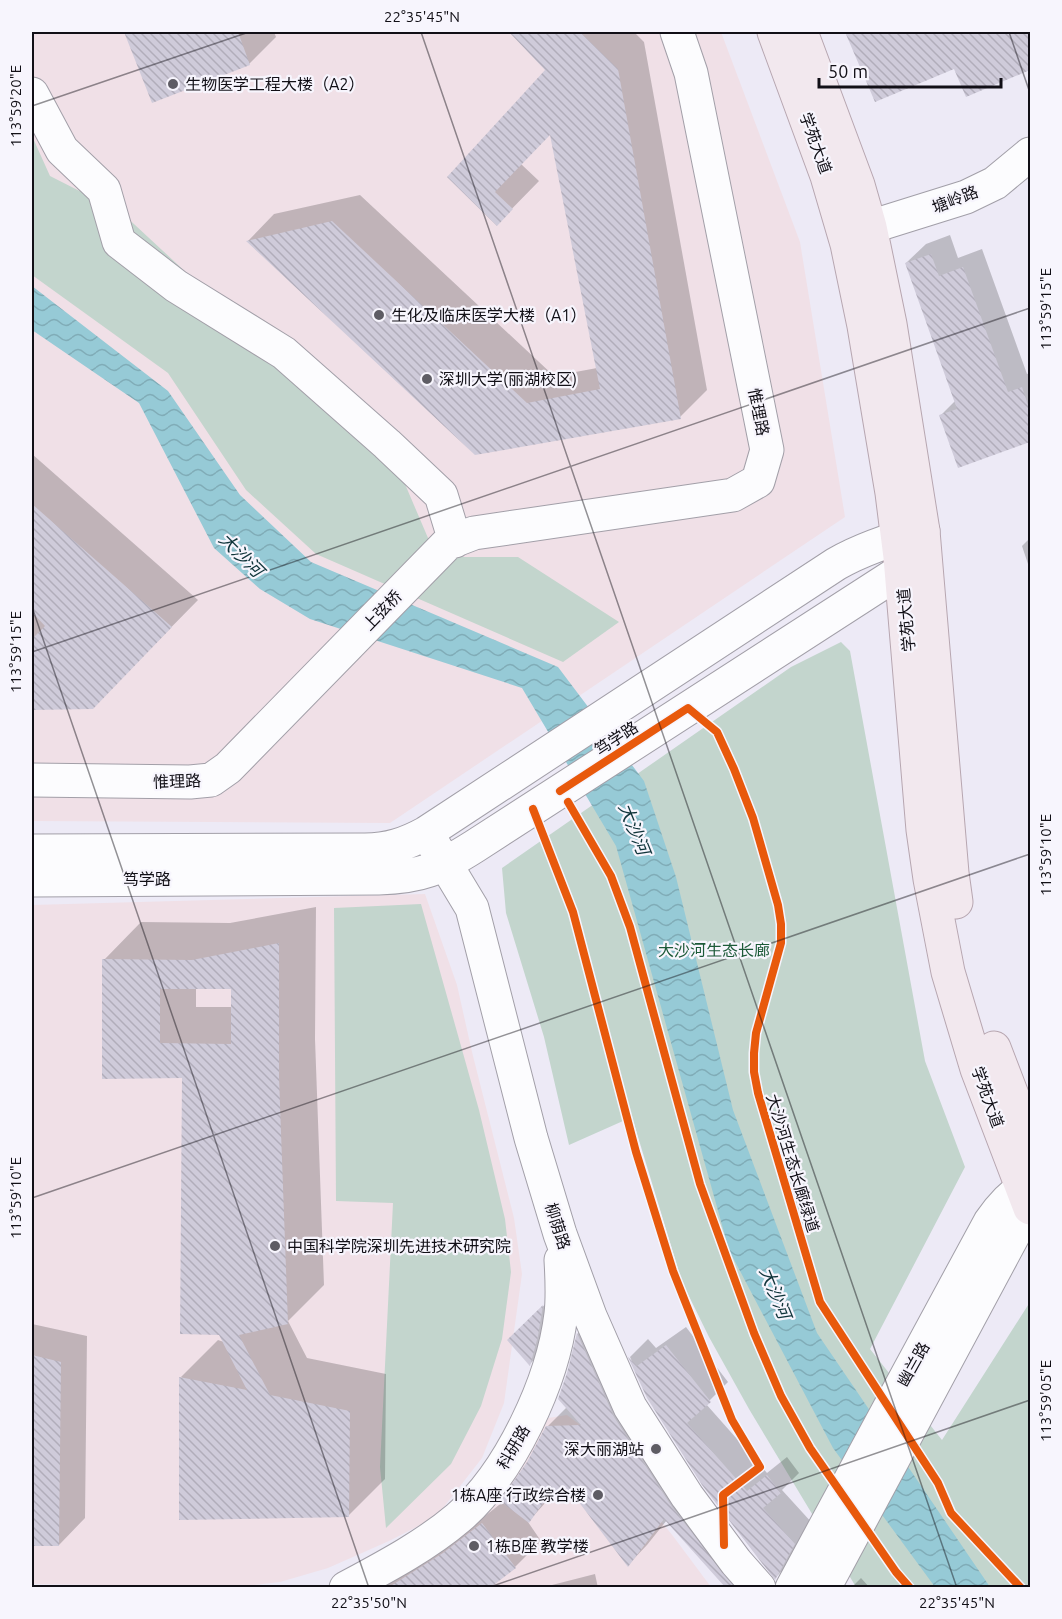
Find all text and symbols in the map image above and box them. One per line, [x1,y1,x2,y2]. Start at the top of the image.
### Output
text: 22°35'45"N [384,8,460,25]
scale bar [819,51,1000,89]
text: 50 m [828,61,868,81]
text: 113°59'20"E [7,65,24,147]
place label: 生物医学工程大楼（A2） [185,75,364,93]
marker: 生物医学工程大楼（A2） [166,77,180,91]
street label: 学苑大道 [797,110,835,176]
street label: 塘岭路 [929,182,981,216]
text: 113°59'15"E [1037,268,1054,350]
place label: 生化及临床医学大楼（A1） [391,306,586,324]
marker: 生化及临床医学大楼（A1） [372,308,386,322]
place label: 深圳大学(丽湖校区) [439,370,577,389]
marker: 深圳大学(丽湖校区) [420,372,434,386]
street label: 惟理路 [746,387,772,437]
water label: 大沙河 [216,528,270,583]
street label: 上弦桥 [359,586,405,634]
street label: 学苑大道 [894,587,918,653]
text: 113°59'15"E [7,611,24,693]
street label: 笃学路 [591,717,641,759]
street label: 惟理路 [153,771,201,791]
water label: 大沙河 [616,800,655,860]
text: 113°59'10"E [1037,814,1054,896]
street label: 笃学路 [123,870,171,888]
park label: 大沙河生态长廊 [658,941,770,959]
street label: 学苑大道 [969,1064,1007,1130]
street label: 大沙河生态长廊绿道 [763,1092,823,1234]
text: 113°59'10"E [7,1157,24,1239]
street label: 柳荫路 [542,1200,574,1252]
place label: 中国科学院深圳先进技术研究院 [287,1237,511,1255]
marker: 中国科学院深圳先进技术研究院 [268,1239,282,1253]
water label: 大沙河 [757,1264,796,1324]
street label: 幽兰路 [893,1339,933,1389]
text: 113°59'05"E [1037,1360,1054,1442]
street label: 科研路 [493,1422,533,1472]
place label: 深大丽湖站 [564,1440,644,1458]
marker: 深大丽湖站 [649,1442,663,1456]
place label: 1栋A座 行政综合楼 [451,1486,586,1504]
marker: 1栋A座 行政综合楼 [591,1488,605,1502]
place label: 1栋B座 教学楼 [486,1537,589,1555]
marker: 1栋B座 教学楼 [467,1539,481,1553]
text: 22°35'50"N [331,1594,407,1611]
text: 22°35'45"N [919,1594,995,1611]

